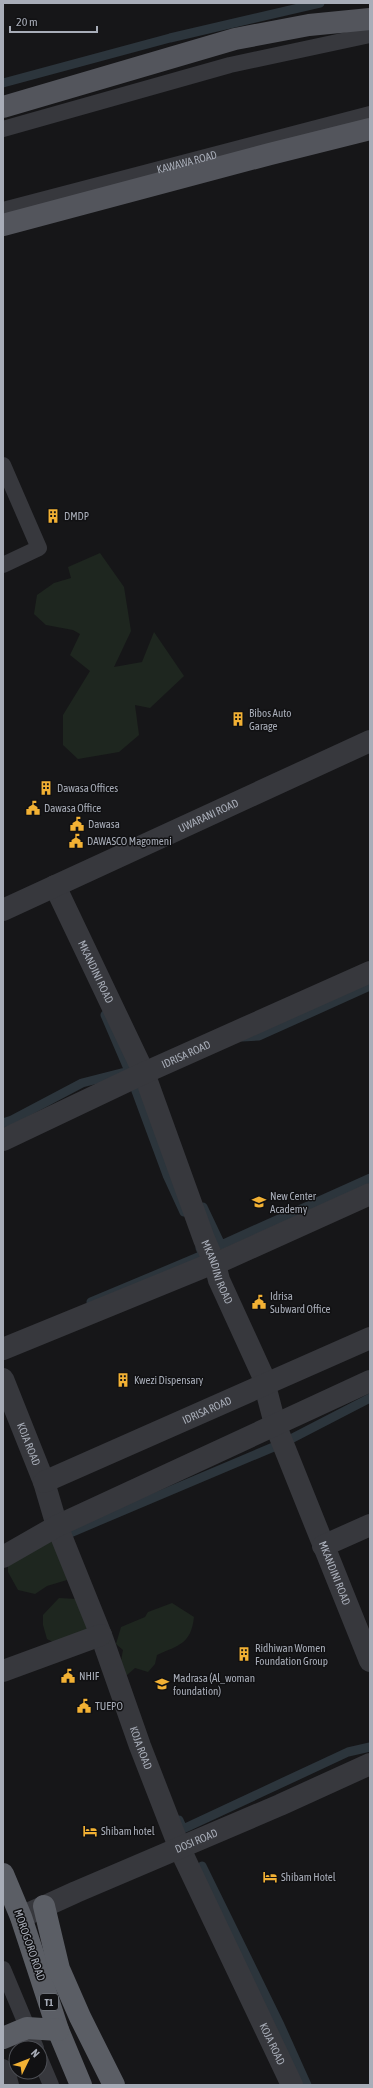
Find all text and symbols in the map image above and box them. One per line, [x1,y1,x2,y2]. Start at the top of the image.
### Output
scale bar [10,8,97,34]
text: 20 m [16,15,38,29]
street label: KAWAWA ROAD [156,148,218,176]
building icon: DMDP [45,508,61,524]
place label: DMDP [64,510,89,522]
place label: Bibos Auto Garage [249,707,291,732]
building icon: Bibos Auto Garage [230,711,246,727]
building icon: Dawasa Offices [38,780,54,796]
place label: Dawasa Offices [57,782,118,794]
street label: UWARANI ROAD [176,796,240,834]
public building icon: Dawasa Office [25,800,41,816]
place label: Dawasa Office [44,802,101,814]
public building icon: Dawasa [69,816,85,832]
place label: Dawasa [88,818,120,830]
public building icon: DAWASCO Magomeni [68,833,84,849]
place label: DAWASCO Magomeni [87,835,172,847]
street label: MKANDINI ROAD [76,939,116,1005]
street label: IDRISA ROAD [160,1038,212,1070]
place label: New Center Academy [270,1190,317,1215]
school or university icon: New Center Academy [251,1194,267,1210]
street label: MKANDINI ROAD [199,1238,235,1306]
place label: Idrisa Subward Office [270,1290,331,1315]
public building icon: Idrisa Subward Office [251,1294,267,1310]
building icon: Kwezi Dispensary [115,1372,131,1388]
place label: Kwezi Dispensary [134,1374,204,1386]
street label: IDRISA ROAD [181,1394,233,1426]
street label: KOJA ROAD [15,1421,43,1467]
street label: MKANDINI ROAD [317,1539,353,1607]
place label: Ridhiwan Women Foundation Group [255,1642,328,1667]
building icon: Ridhiwan Women Foundation Group [236,1646,252,1662]
public building icon: NHIF [60,1668,76,1684]
place label: NHIF [79,1670,100,1682]
place label: Madrasa (Al_woman foundation) [173,1672,255,1697]
school or university icon: Madrasa (Al_woman foundation) [154,1676,170,1692]
public building icon: TUEPO [76,1698,92,1714]
place label: TUEPO [95,1700,123,1712]
street label: KOJA ROAD [128,1725,154,1771]
hotel icon: Shibam hotel [82,1823,98,1839]
place label: Shibam hotel [101,1825,155,1837]
street label: DOSI ROAD [173,1826,219,1855]
hotel icon: Shibam Hotel [262,1869,278,1885]
place label: Shibam Hotel [281,1871,336,1883]
street label: MOROGORO ROAD [12,1908,48,1982]
road number: T1 [40,1994,58,2010]
street label: KOJA ROAD [257,2021,287,2067]
north arrow [8,2040,48,2080]
text: N [29,2047,42,2060]

